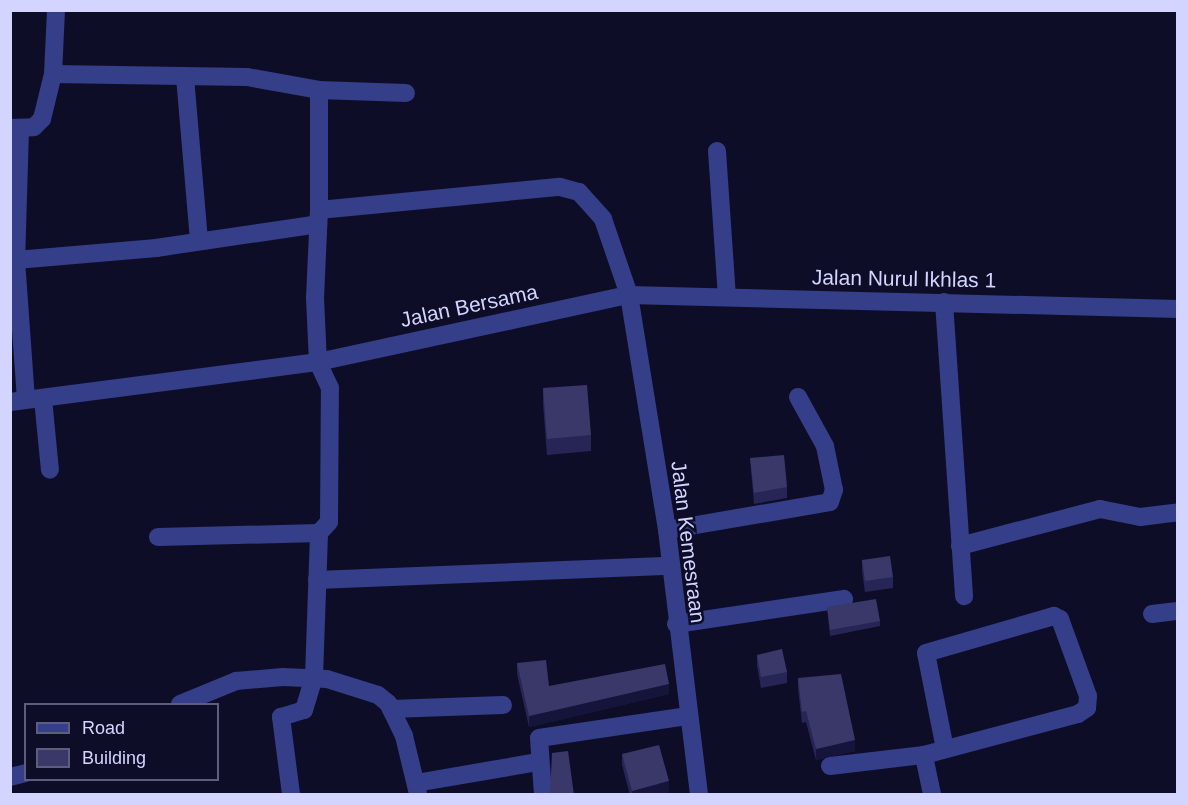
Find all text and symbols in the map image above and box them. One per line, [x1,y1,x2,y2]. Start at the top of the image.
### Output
street label: Jalan Nurul Ikhlas 1 [812,265,996,293]
street label: Jalan Bersama [398,279,540,333]
street label: Jalan Kemesraan [666,459,710,625]
legend [24,703,219,781]
text: Road [82,718,125,738]
text: Building [82,748,146,768]

